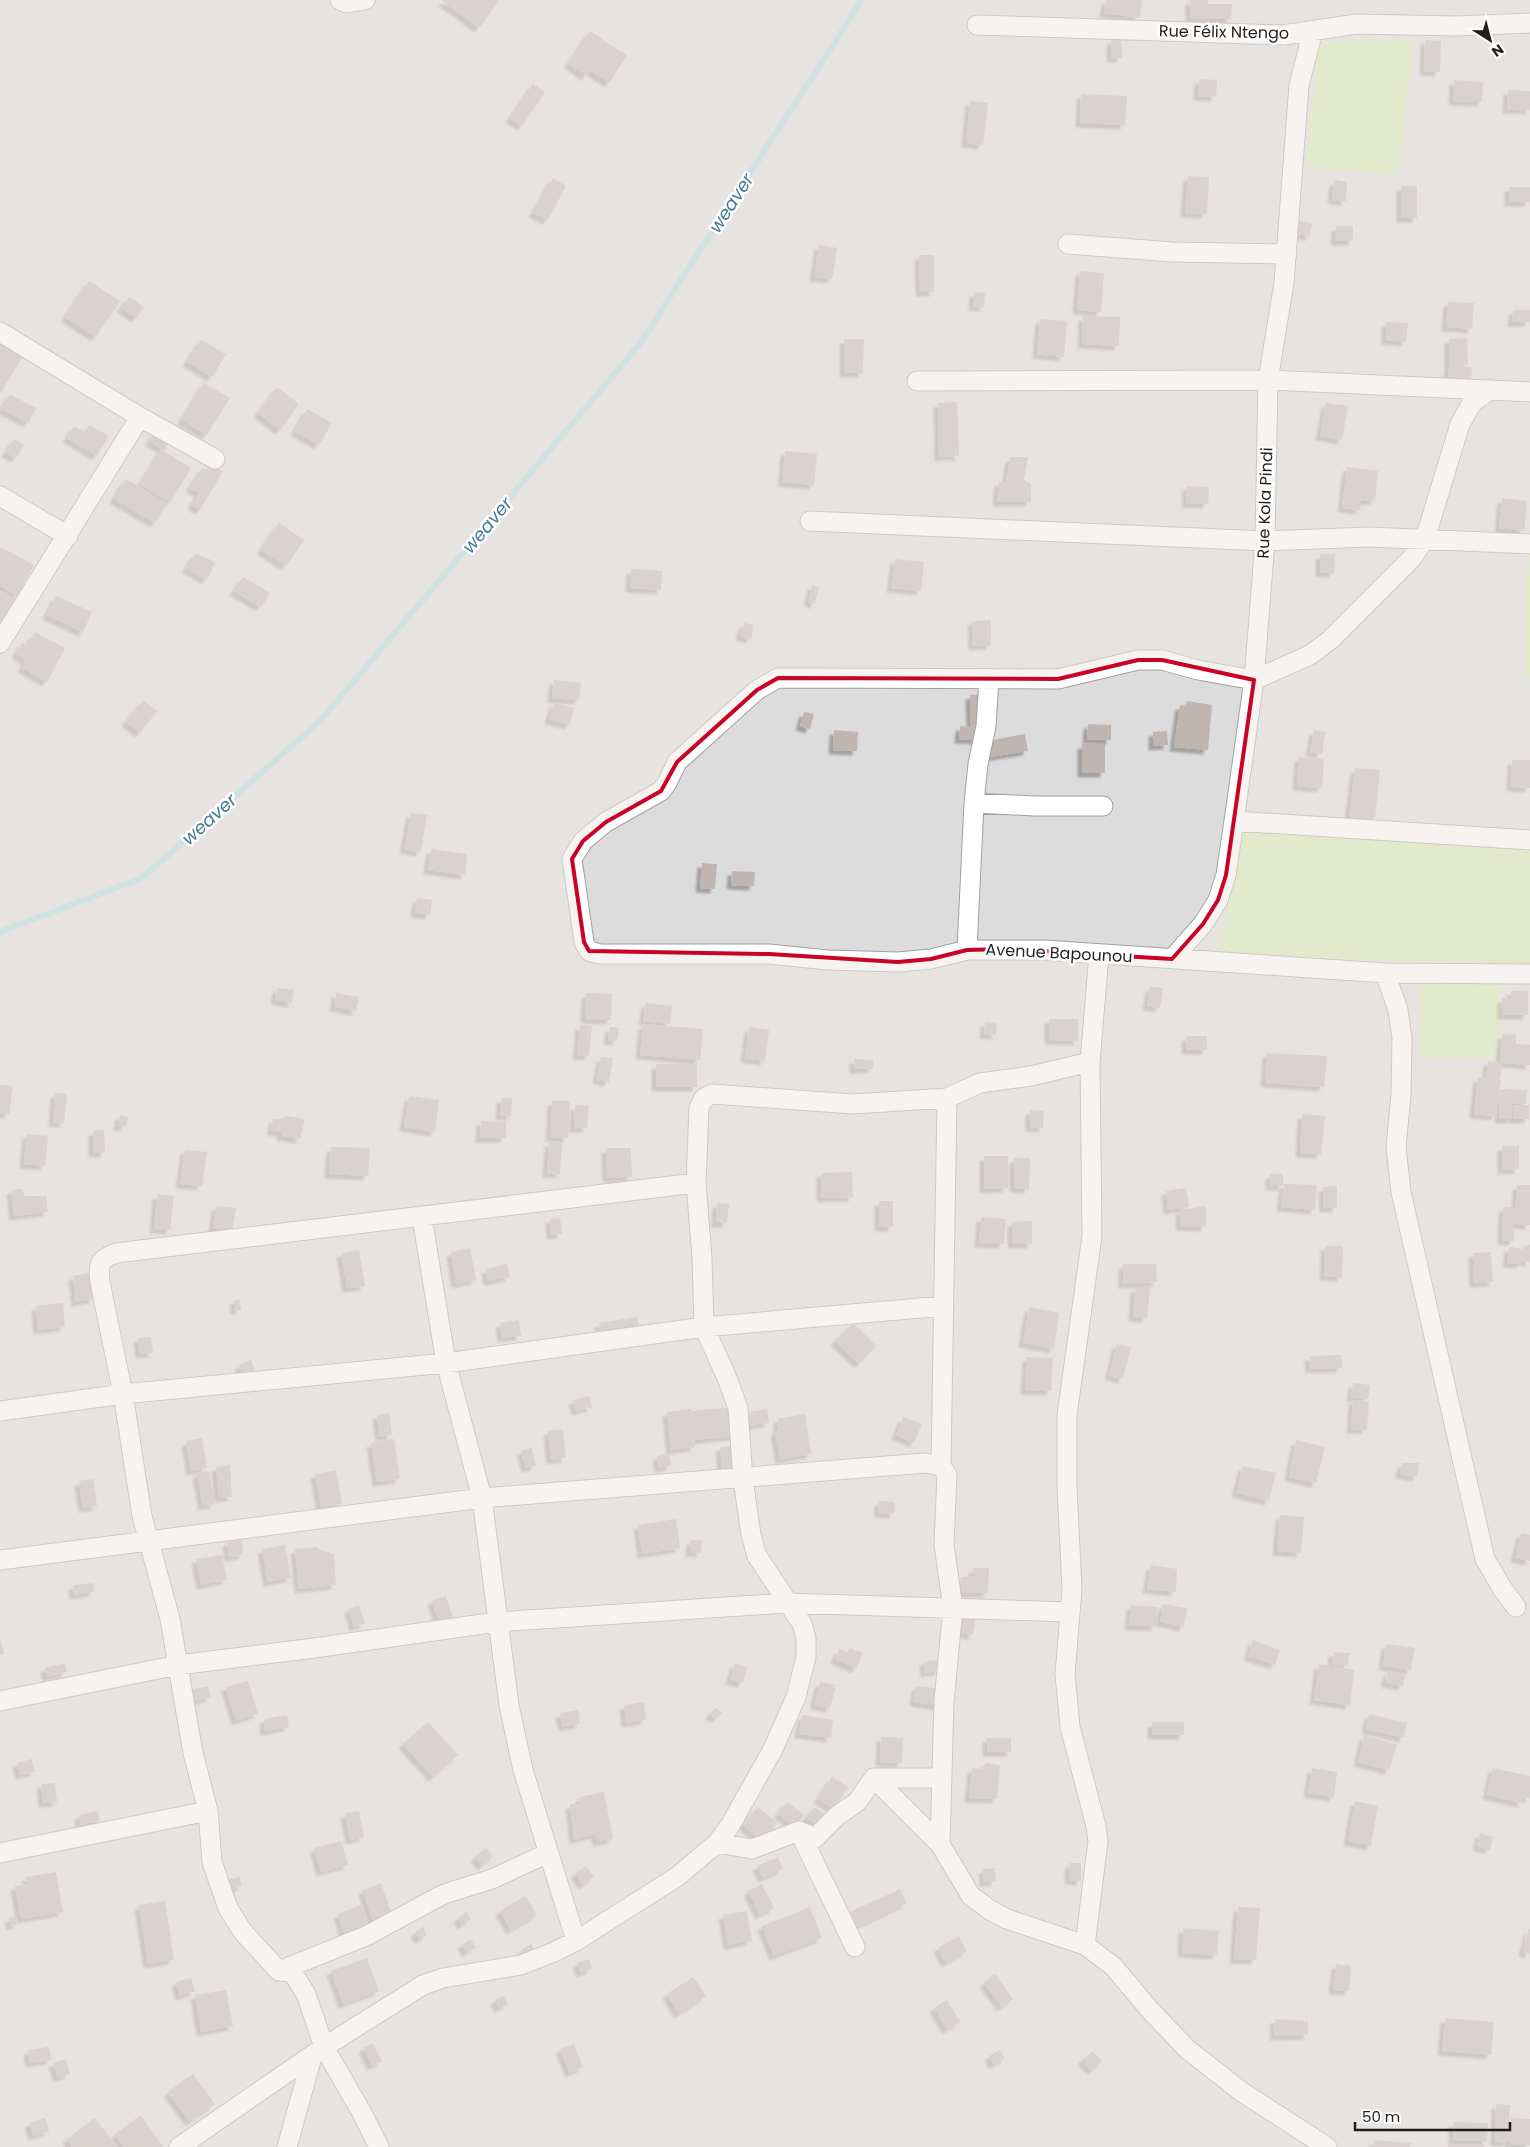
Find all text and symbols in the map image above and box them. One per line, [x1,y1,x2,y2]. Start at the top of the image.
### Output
north arrow [1465,15,1515,65]
street label: Rue Félix Ntengo [1159,19,1289,45]
text: N [1488,39,1508,62]
water label: weaver [703,167,760,238]
street label: Rue Kola Pindi [1252,447,1278,559]
water label: weaver [456,491,519,558]
water label: weaver [176,787,243,850]
street label: Avenue Bapounou [985,938,1133,968]
scale bar [1355,2100,1510,2132]
text: 50 m [1362,2106,1400,2127]

